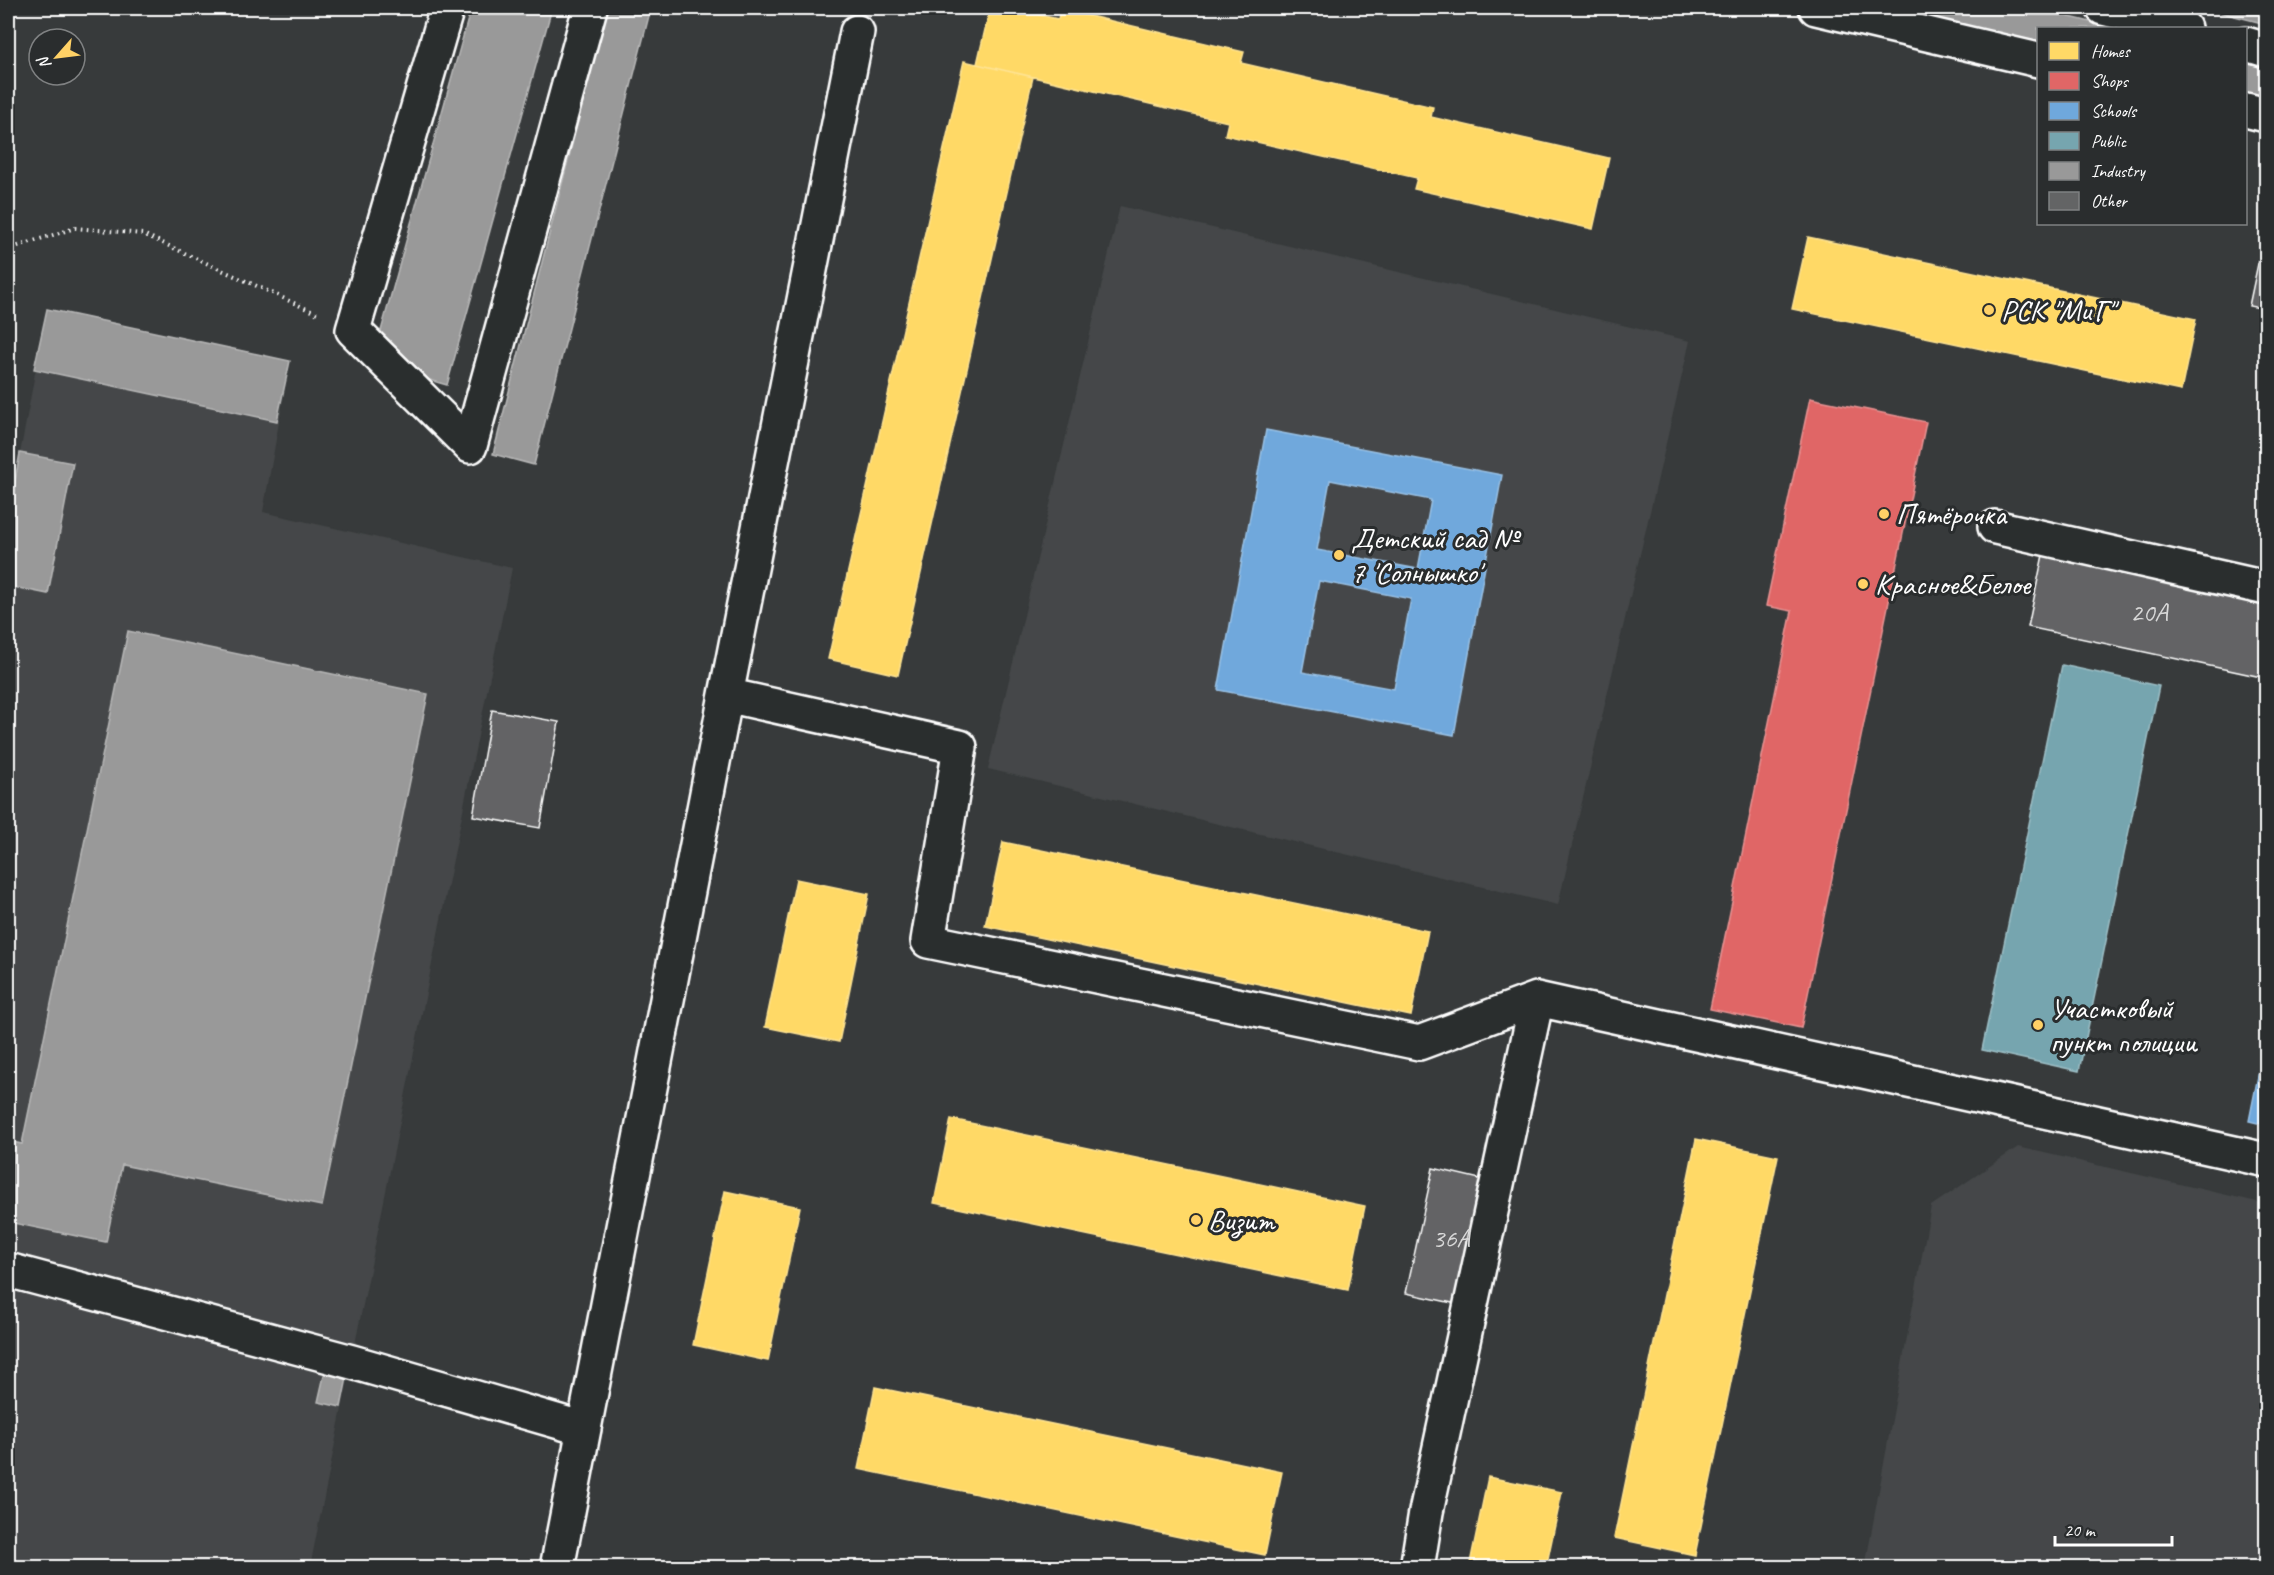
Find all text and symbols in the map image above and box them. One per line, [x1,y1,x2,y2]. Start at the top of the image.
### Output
north arrow [27,27,87,87]
legend [2037,27,2247,225]
text: Homes [2091,40,2131,62]
text: N [32,52,56,73]
text: Shops [2091,70,2130,92]
text: Schools [2091,100,2138,122]
text: Public [2091,130,2128,152]
text: Industry [2091,160,2146,182]
text: Other [2091,190,2128,212]
place label: РСК "МиГ" [2001,291,2120,329]
marker: РСК "МиГ" [1982,303,1996,317]
place label: Пятёрочка [1896,495,2008,533]
marker: Пятёрочка [1877,507,1891,521]
place label: Детский сад № 7 'Солнышко' [1351,519,1522,591]
marker: Детский сад № 7 'Солнышко' [1332,548,1346,562]
place label: Красное&Белое [1875,565,2033,603]
marker: Красное&Белое [1856,577,1870,591]
house number: 20А [2130,595,2169,629]
place label: Участковый пункт полиции [2050,989,2198,1061]
marker: Участковый пункт полиции [2031,1018,2045,1032]
place label: Визит [1208,1201,1276,1239]
marker: Визит [1189,1213,1203,1227]
house number: 36А [1432,1221,1471,1255]
scale bar [2055,1509,2172,1547]
text: 20 m [2064,1519,2097,1541]

